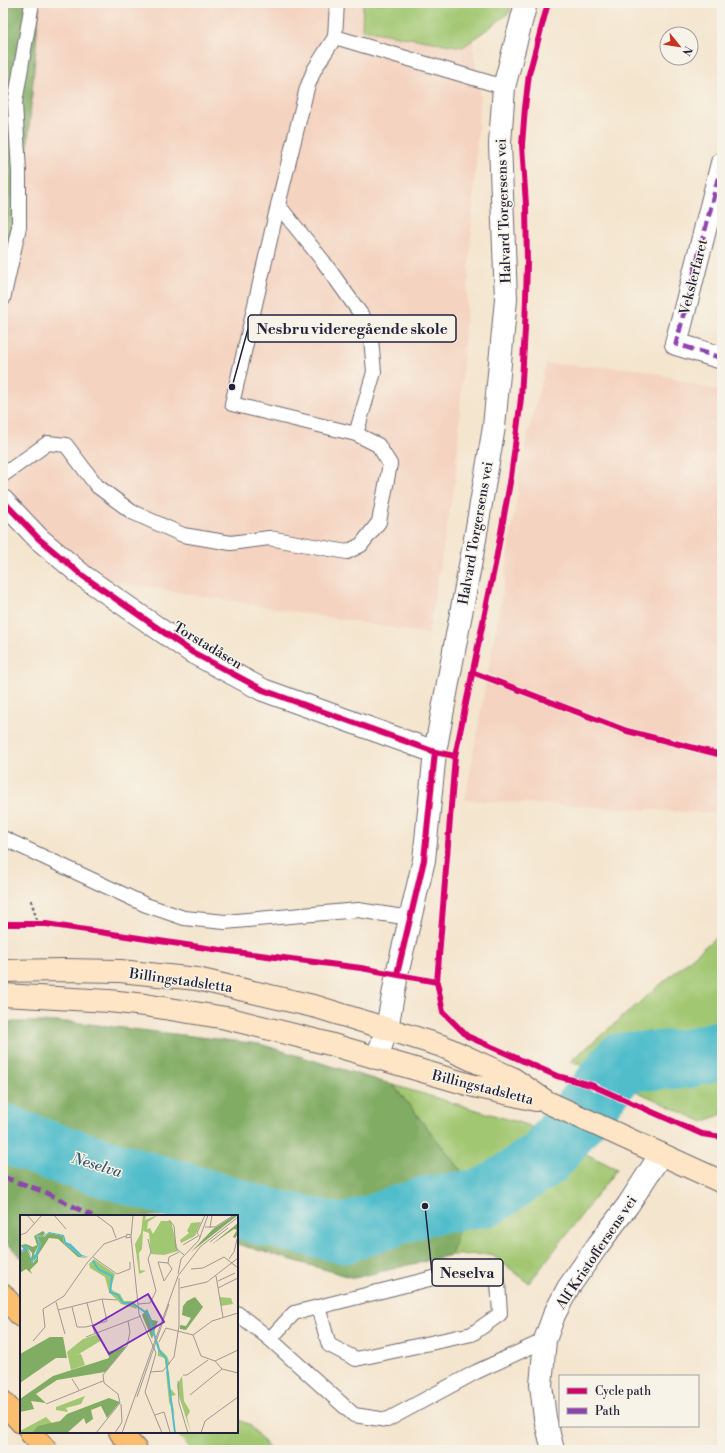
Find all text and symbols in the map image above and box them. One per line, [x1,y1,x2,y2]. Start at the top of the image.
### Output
north arrow [659,26,699,66]
text: N [678,43,695,58]
street label: Halvard Torgersens vei [492,138,516,284]
street label: Vekslerfaret [676,237,712,318]
callout: Nesbru videregående skole [248,315,456,342]
text: Nesbru videregående skole [256,320,448,339]
street label: Halvard Torgersens vei [455,460,497,606]
street label: Torstadåsen [170,618,246,674]
street label: Billingstadsletta [127,965,235,997]
street label: Billingstadsletta [429,1066,536,1110]
water label: Neselva [69,1149,125,1182]
street label: Alf Kristoffersens vei [552,1192,642,1313]
inset map [20,1215,238,1433]
callout: Neselva [432,1259,503,1286]
text: Neselva [440,1264,495,1283]
legend [559,1375,699,1427]
text: Cycle path [595,1384,651,1399]
text: Path [595,1404,620,1419]

